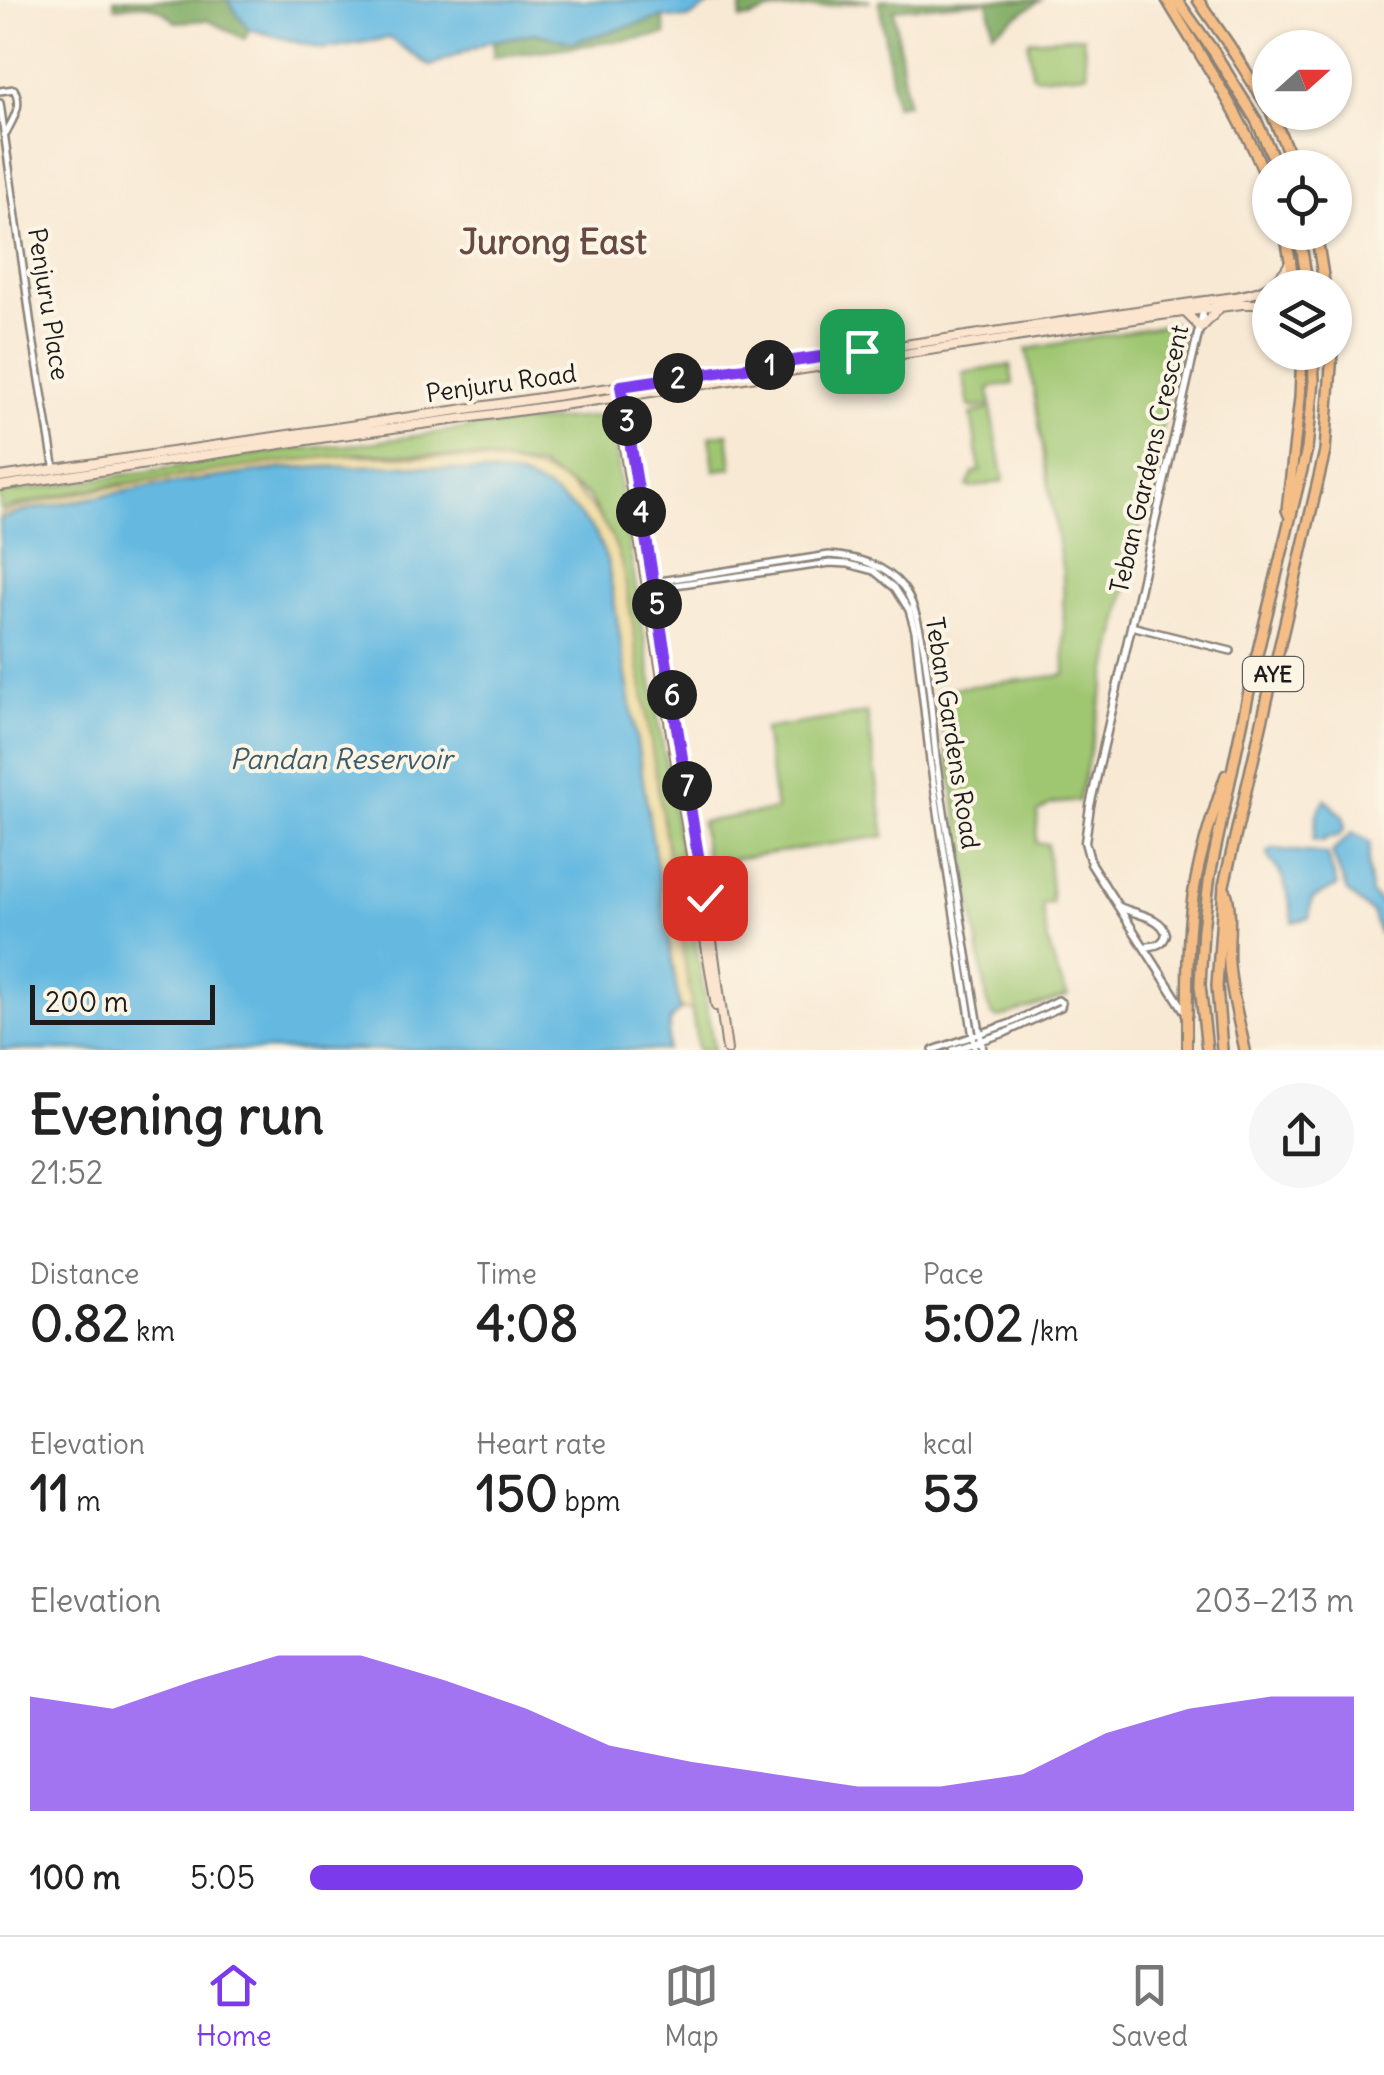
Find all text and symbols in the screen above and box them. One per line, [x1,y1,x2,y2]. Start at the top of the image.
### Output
north arrow [1252,30,1352,130]
map controls [1252,30,1352,370]
button: locate [1252,150,1352,250]
district label: Jurong East [459,219,647,263]
street label: Penjuru Place [21,226,77,382]
button: layers [1252,270,1352,370]
pin [820,309,905,394]
street label: Teban Gardens Crescent [1103,322,1195,596]
icon: arrive [835,324,890,379]
pin: 1 [745,340,795,390]
text: 1 [764,347,776,383]
pin: 2 [653,353,703,403]
street label: Penjuru Road [424,357,578,409]
text: 2 [670,360,686,396]
pin: 3 [602,396,652,446]
text: 3 [619,403,635,439]
pin: 4 [616,487,666,537]
text: 4 [633,494,649,530]
pin: 5 [632,579,682,629]
text: 5 [649,586,665,622]
street label: Teban Gardens Road [919,615,987,851]
road number: AYE [1243,657,1303,691]
pin: 6 [647,670,697,720]
text: 6 [664,677,680,713]
water label: Pandan Reservoir [230,741,456,777]
pin: 7 [662,761,712,811]
text: 7 [680,768,694,804]
pin [663,856,748,941]
icon: check [678,871,733,926]
scale bar [30,980,215,1024]
text: 200 m [45,984,128,1020]
text: Evening run [30,1080,324,1149]
button: share [1249,1083,1354,1188]
text: 21:52 [30,1152,103,1193]
text: Distance [30,1256,139,1292]
text: Time [476,1256,537,1292]
text: Pace [923,1256,984,1292]
text: 0.82 [30,1292,129,1355]
text: 4:08 [476,1292,578,1355]
text: 5:02 [923,1292,1023,1355]
text: km [129,1313,175,1349]
text: /km [1023,1313,1079,1349]
text: Elevation [30,1426,145,1462]
text: Heart rate [476,1426,606,1462]
text: kcal [923,1426,973,1462]
text: 11 [30,1462,70,1525]
text: 150 [476,1462,558,1525]
text: 53 [923,1462,980,1525]
text: m [70,1483,101,1519]
text: bpm [558,1483,620,1519]
text: Elevation [30,1580,161,1621]
text: 203–213 m [1195,1580,1354,1621]
text: 100 m [30,1857,121,1898]
text: 5:05 [190,1857,255,1898]
tab: Home [196,1958,272,2054]
tab: Map [664,1958,719,2054]
tab: Saved [1111,1958,1188,2054]

